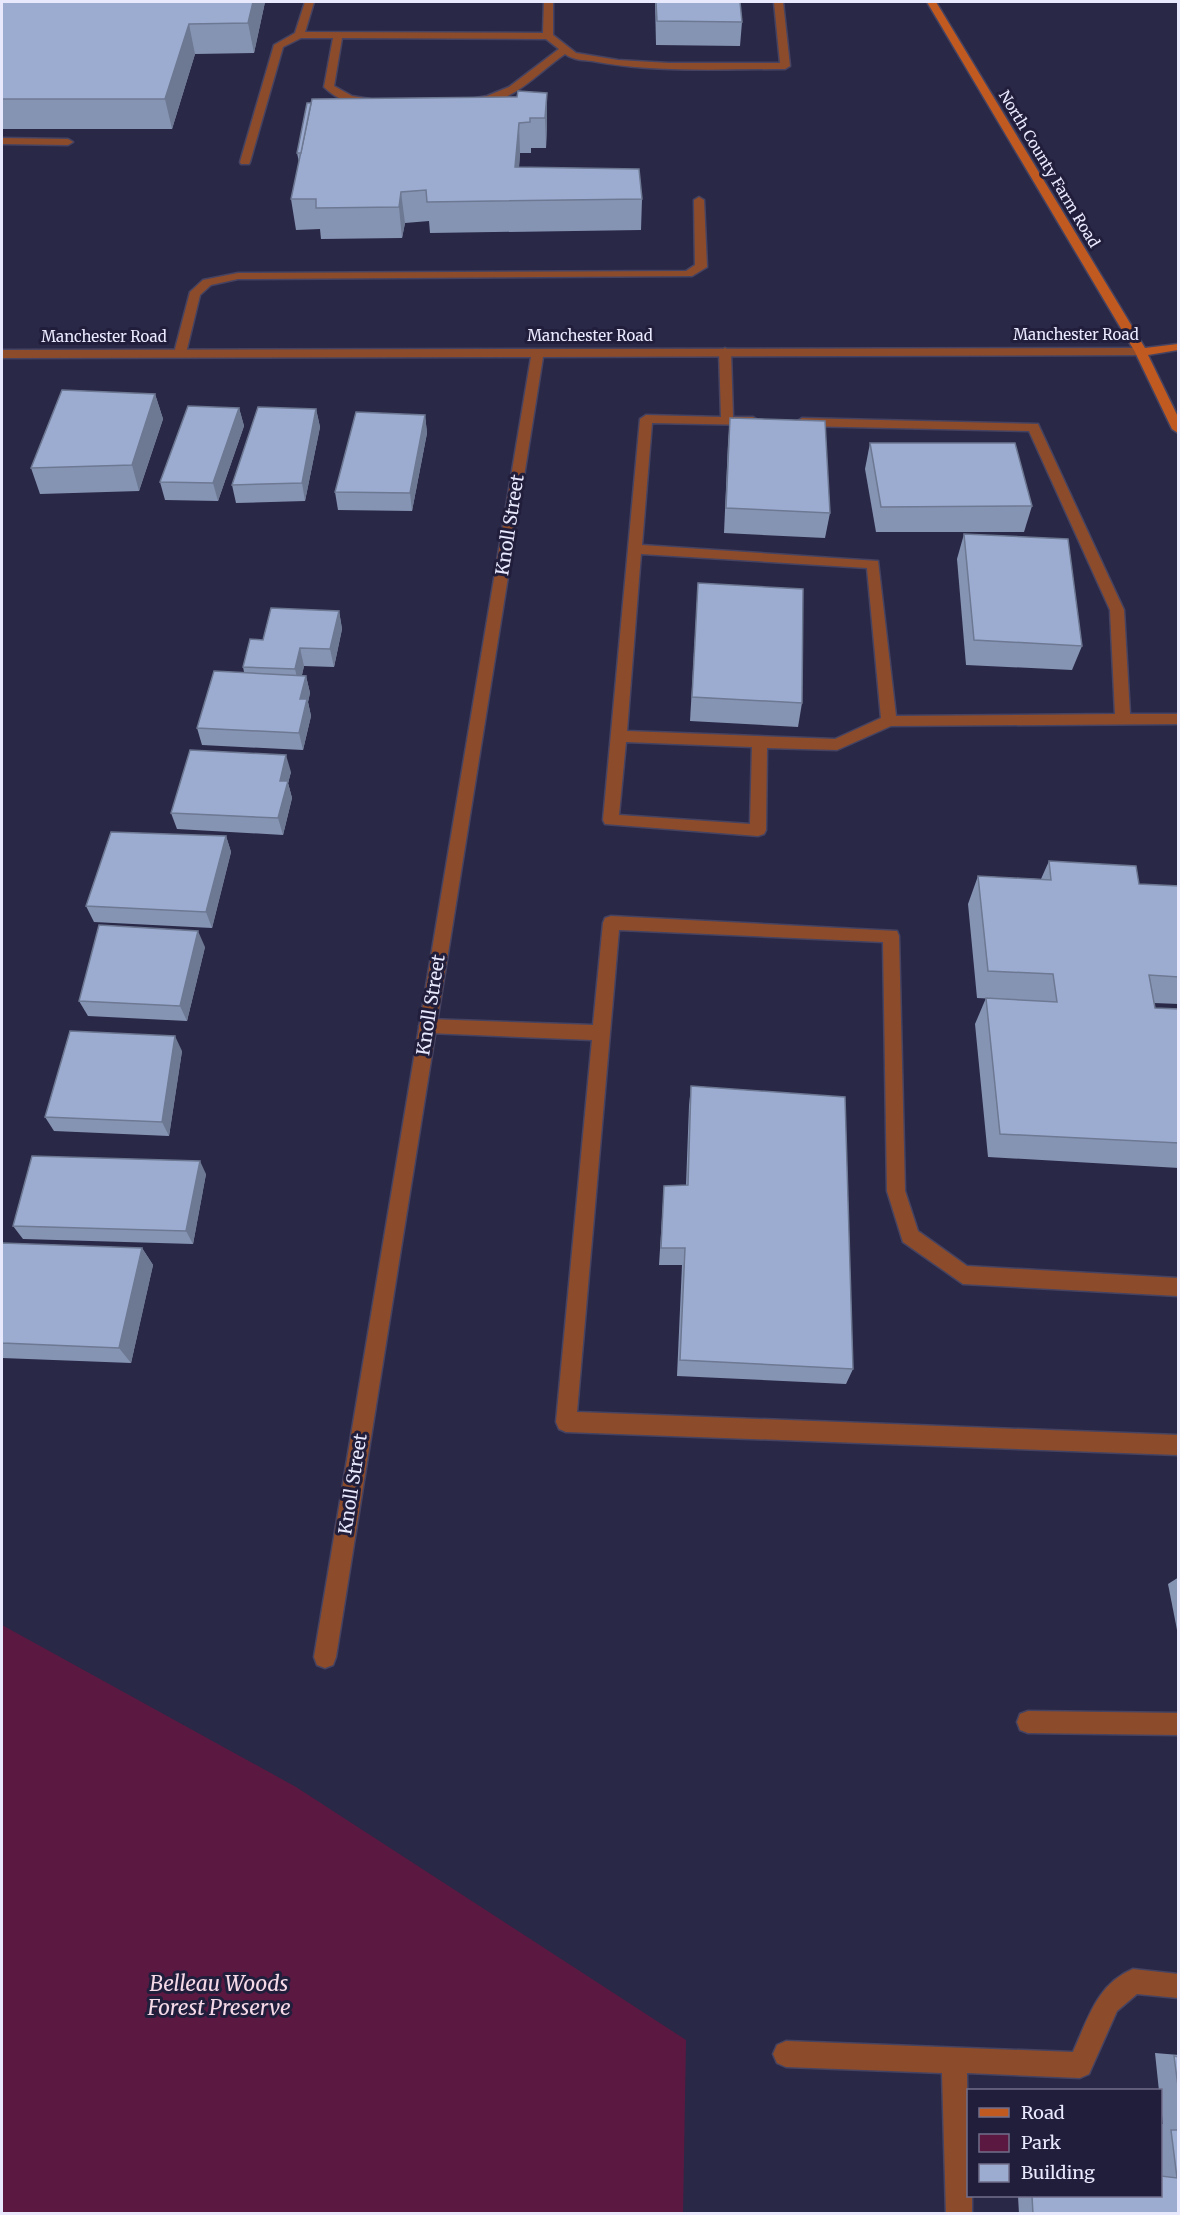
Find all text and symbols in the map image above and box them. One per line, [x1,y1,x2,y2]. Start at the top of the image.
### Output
street label: North County Farm Road [995,87,1104,251]
street label: Manchester Road [1013,325,1139,344]
street label: Manchester Road [527,326,653,345]
street label: Manchester Road [41,327,167,346]
street label: Knoll Street [490,473,529,577]
street label: Knoll Street [411,953,450,1057]
street label: Knoll Street [333,1432,372,1536]
park label: Belleau Woods Forest Preserve [146,1970,291,2021]
legend [967,2089,1162,2197]
text: Road [1021,2101,1065,2124]
text: Park [1021,2131,1062,2154]
text: Building [1021,2161,1095,2184]

